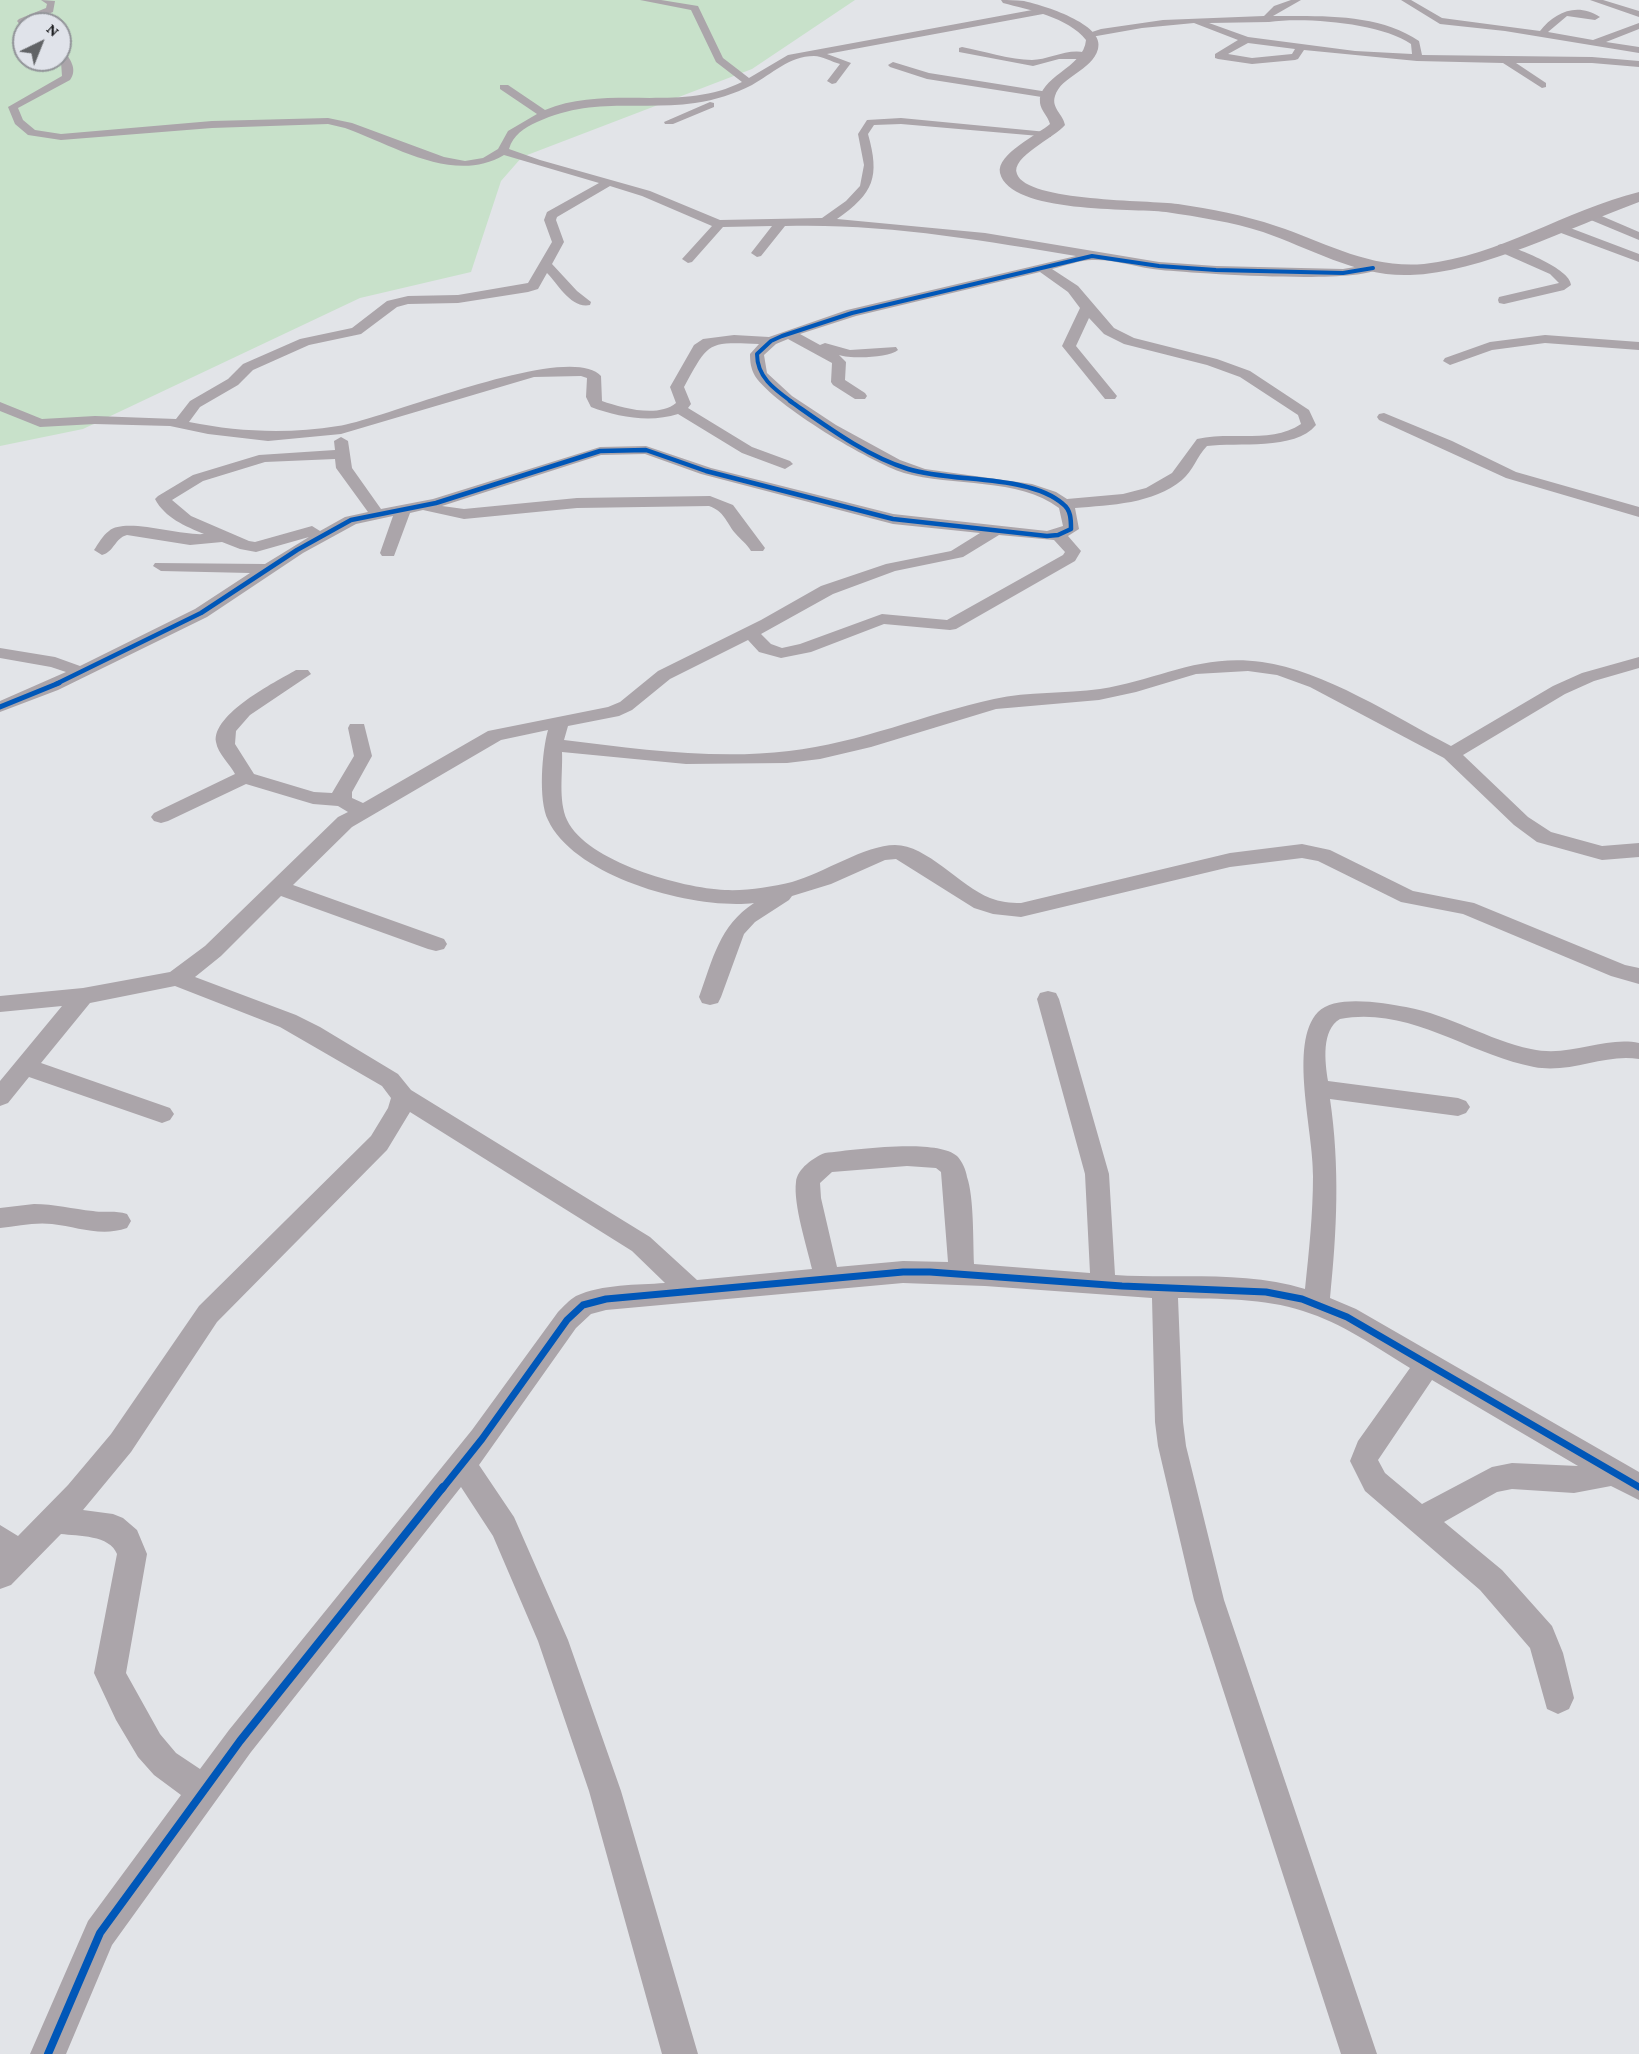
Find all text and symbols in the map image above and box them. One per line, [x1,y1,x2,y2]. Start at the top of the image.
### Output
north arrow [12,12,72,72]
text: N [43,20,63,40]

